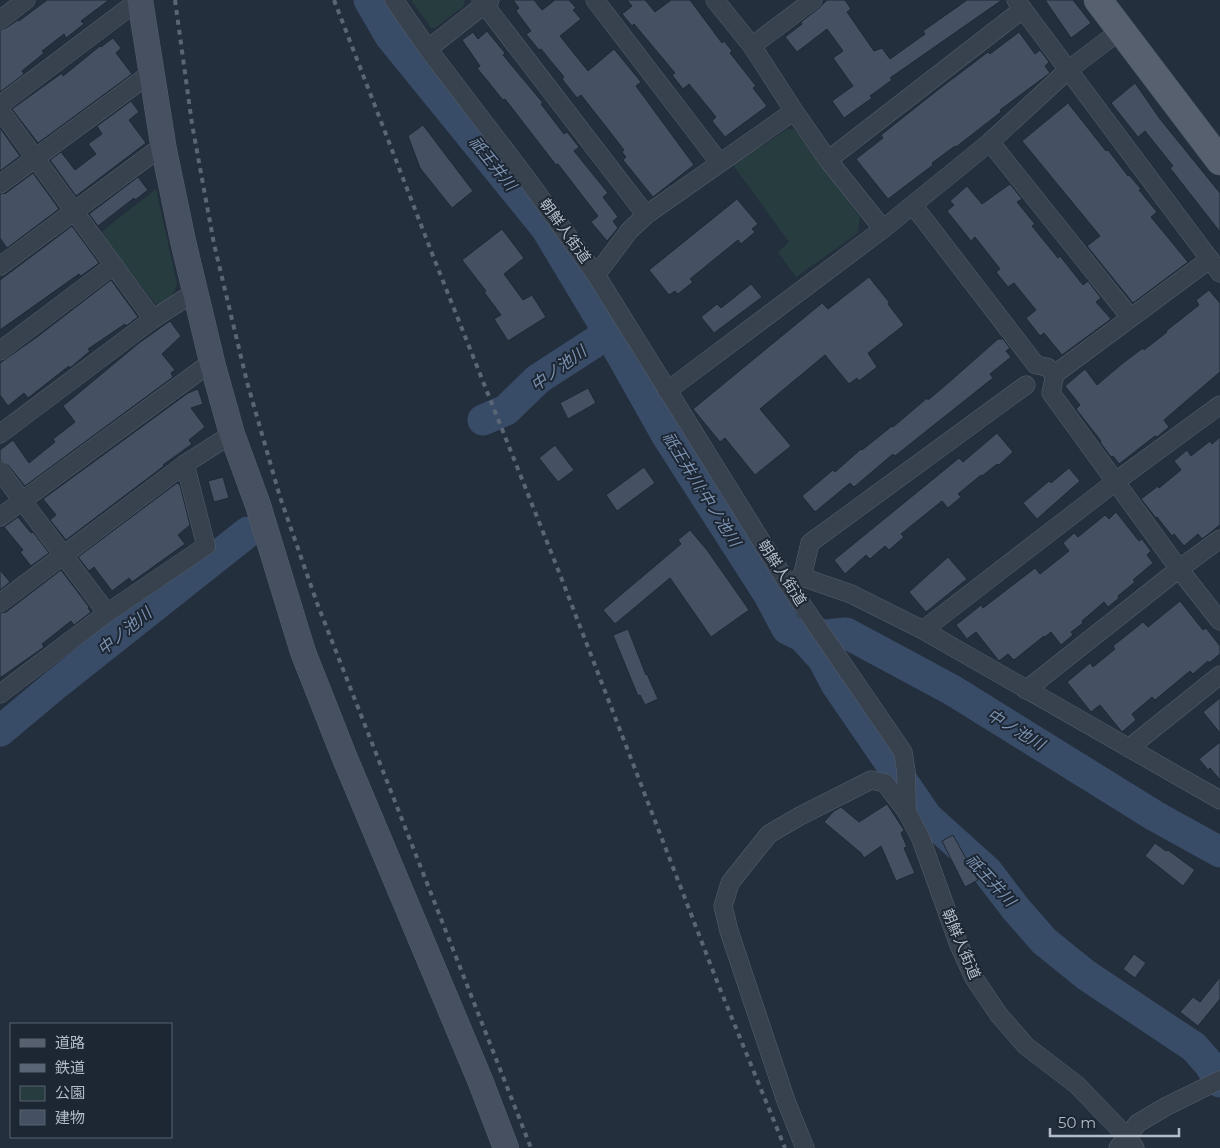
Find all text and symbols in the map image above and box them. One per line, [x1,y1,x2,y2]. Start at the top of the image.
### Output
water label: 祇王井川 [465,132,521,196]
street label: 朝鮮人街道 [536,195,595,267]
water label: 中ノ池川 [527,341,591,395]
water label: 祇王井川;中ノ池川 [659,429,746,552]
street label: 朝鮮人街道 [754,536,811,609]
water label: 中ノ池川 [93,603,157,659]
water label: 中ノ池川 [983,705,1050,755]
water label: 祇王井川 [962,850,1021,912]
street label: 朝鮮人街道 [938,906,985,982]
legend [10,1023,172,1138]
text: 道路 [55,1033,85,1052]
text: 鉄道 [55,1058,85,1077]
text: 公園 [55,1083,85,1102]
scale bar [1050,1106,1179,1138]
text: 建物 [55,1108,85,1127]
text: 50 m [1058,1113,1096,1132]

